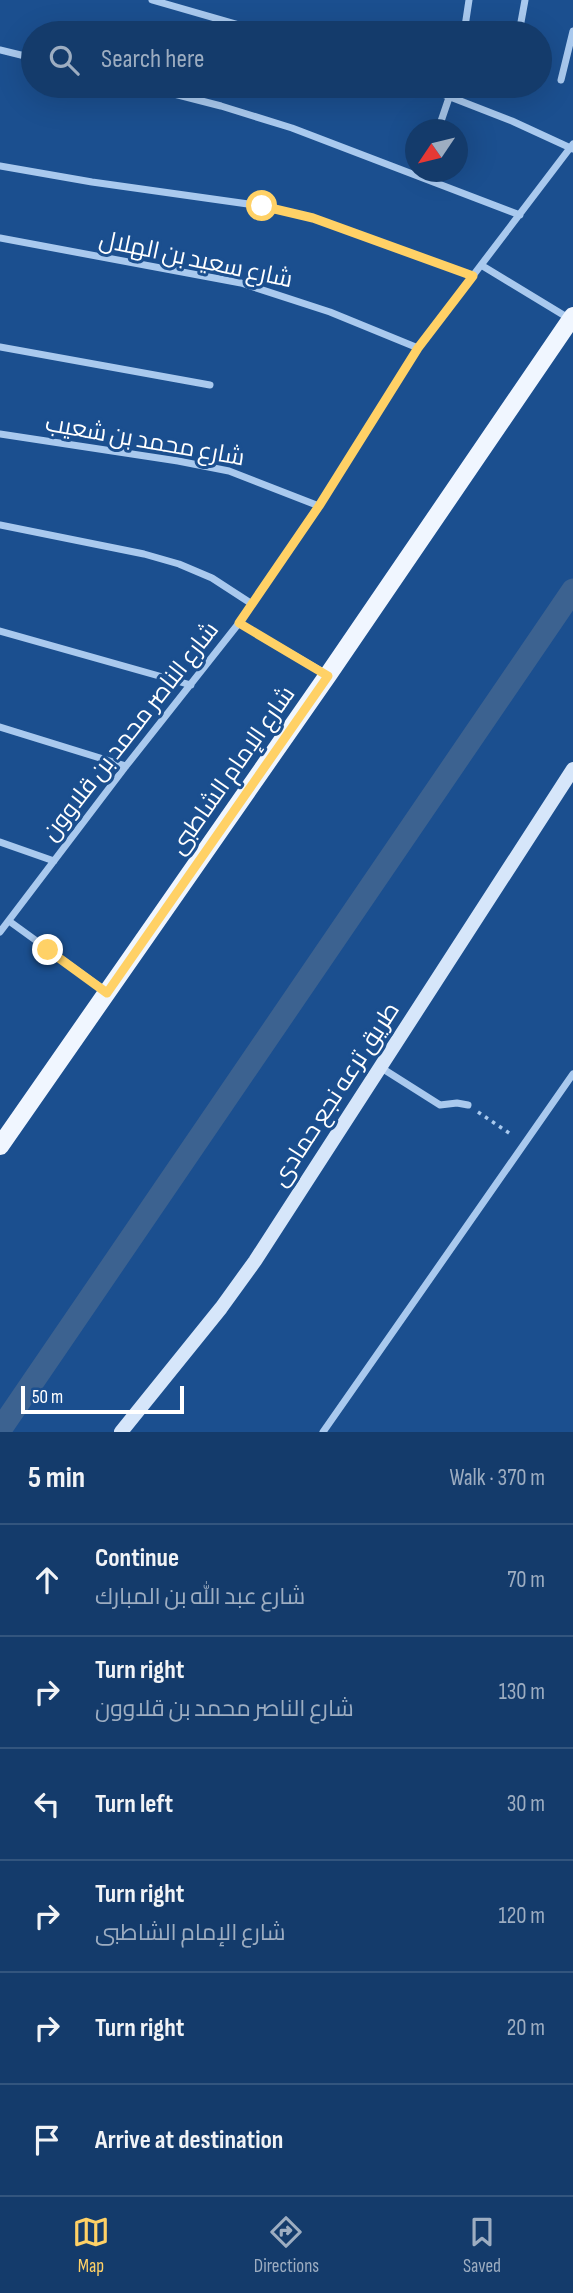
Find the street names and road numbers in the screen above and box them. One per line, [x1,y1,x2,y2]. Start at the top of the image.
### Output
street label: شارع سعيد بن الهلال [96,225,295,295]
street label: شارع محمد بن شعيب [43,409,247,473]
street label: شارع الناصر محمد بن قلاوون [36,616,226,847]
street label: شارع الإمام الشاطبى [164,681,302,861]
street label: طريق ترعه نجع حمادى [265,997,407,1192]

